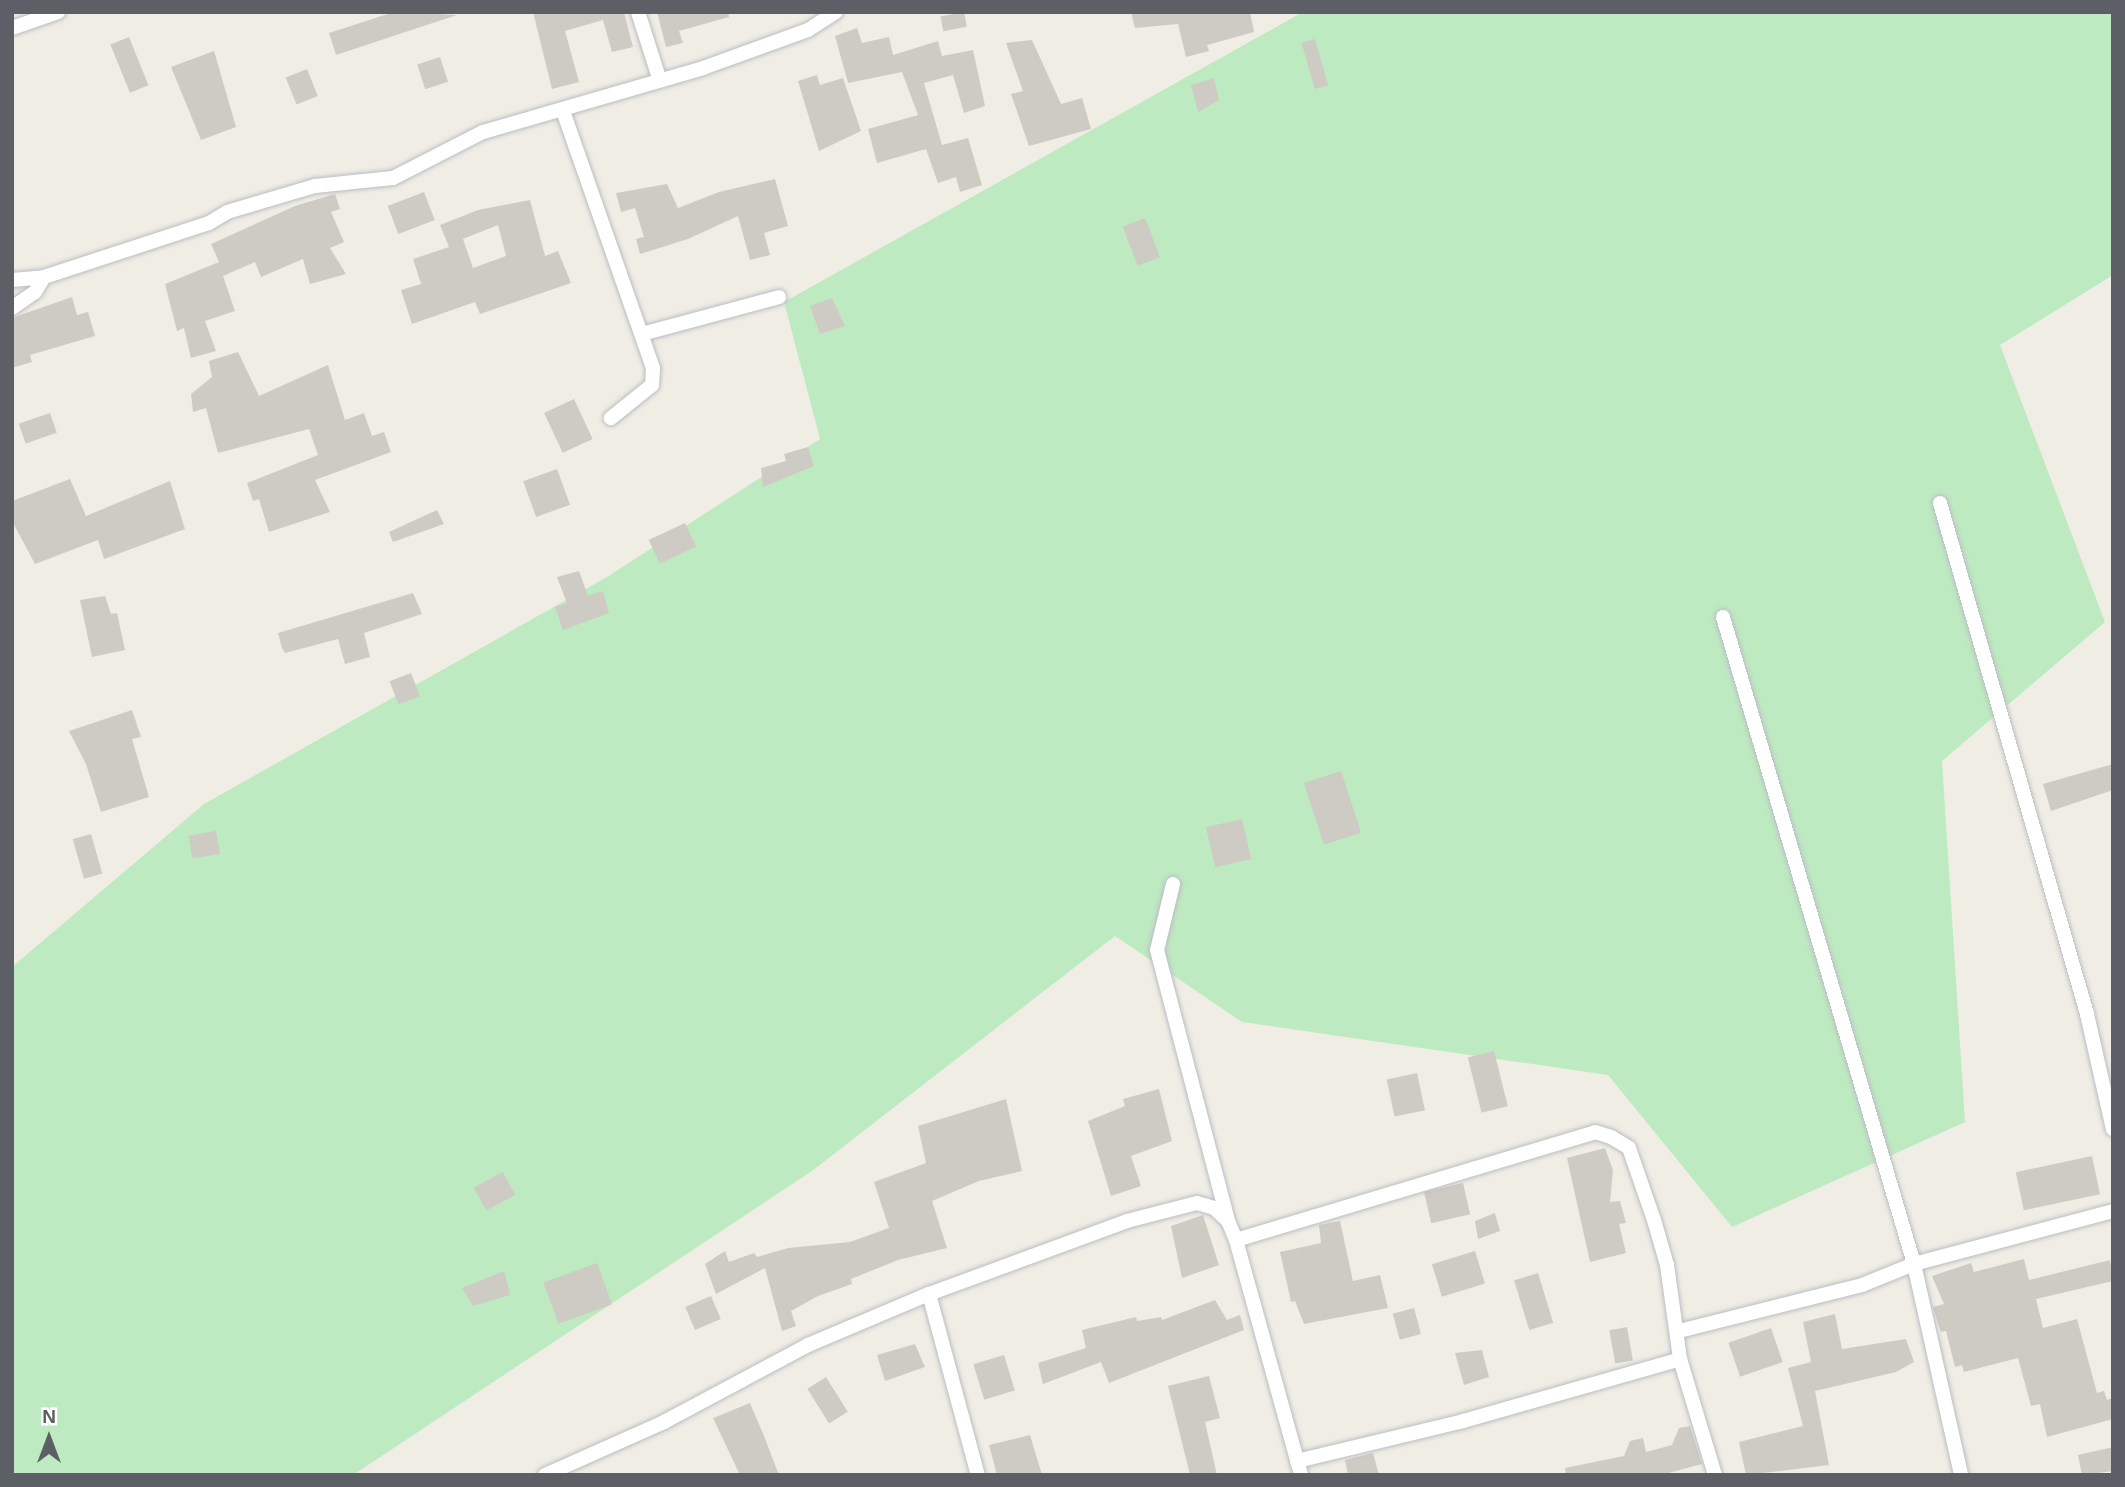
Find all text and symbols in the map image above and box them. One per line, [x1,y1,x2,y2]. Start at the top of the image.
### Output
north arrow [14,1403,84,1473]
text: N [42,1406,56,1427]

